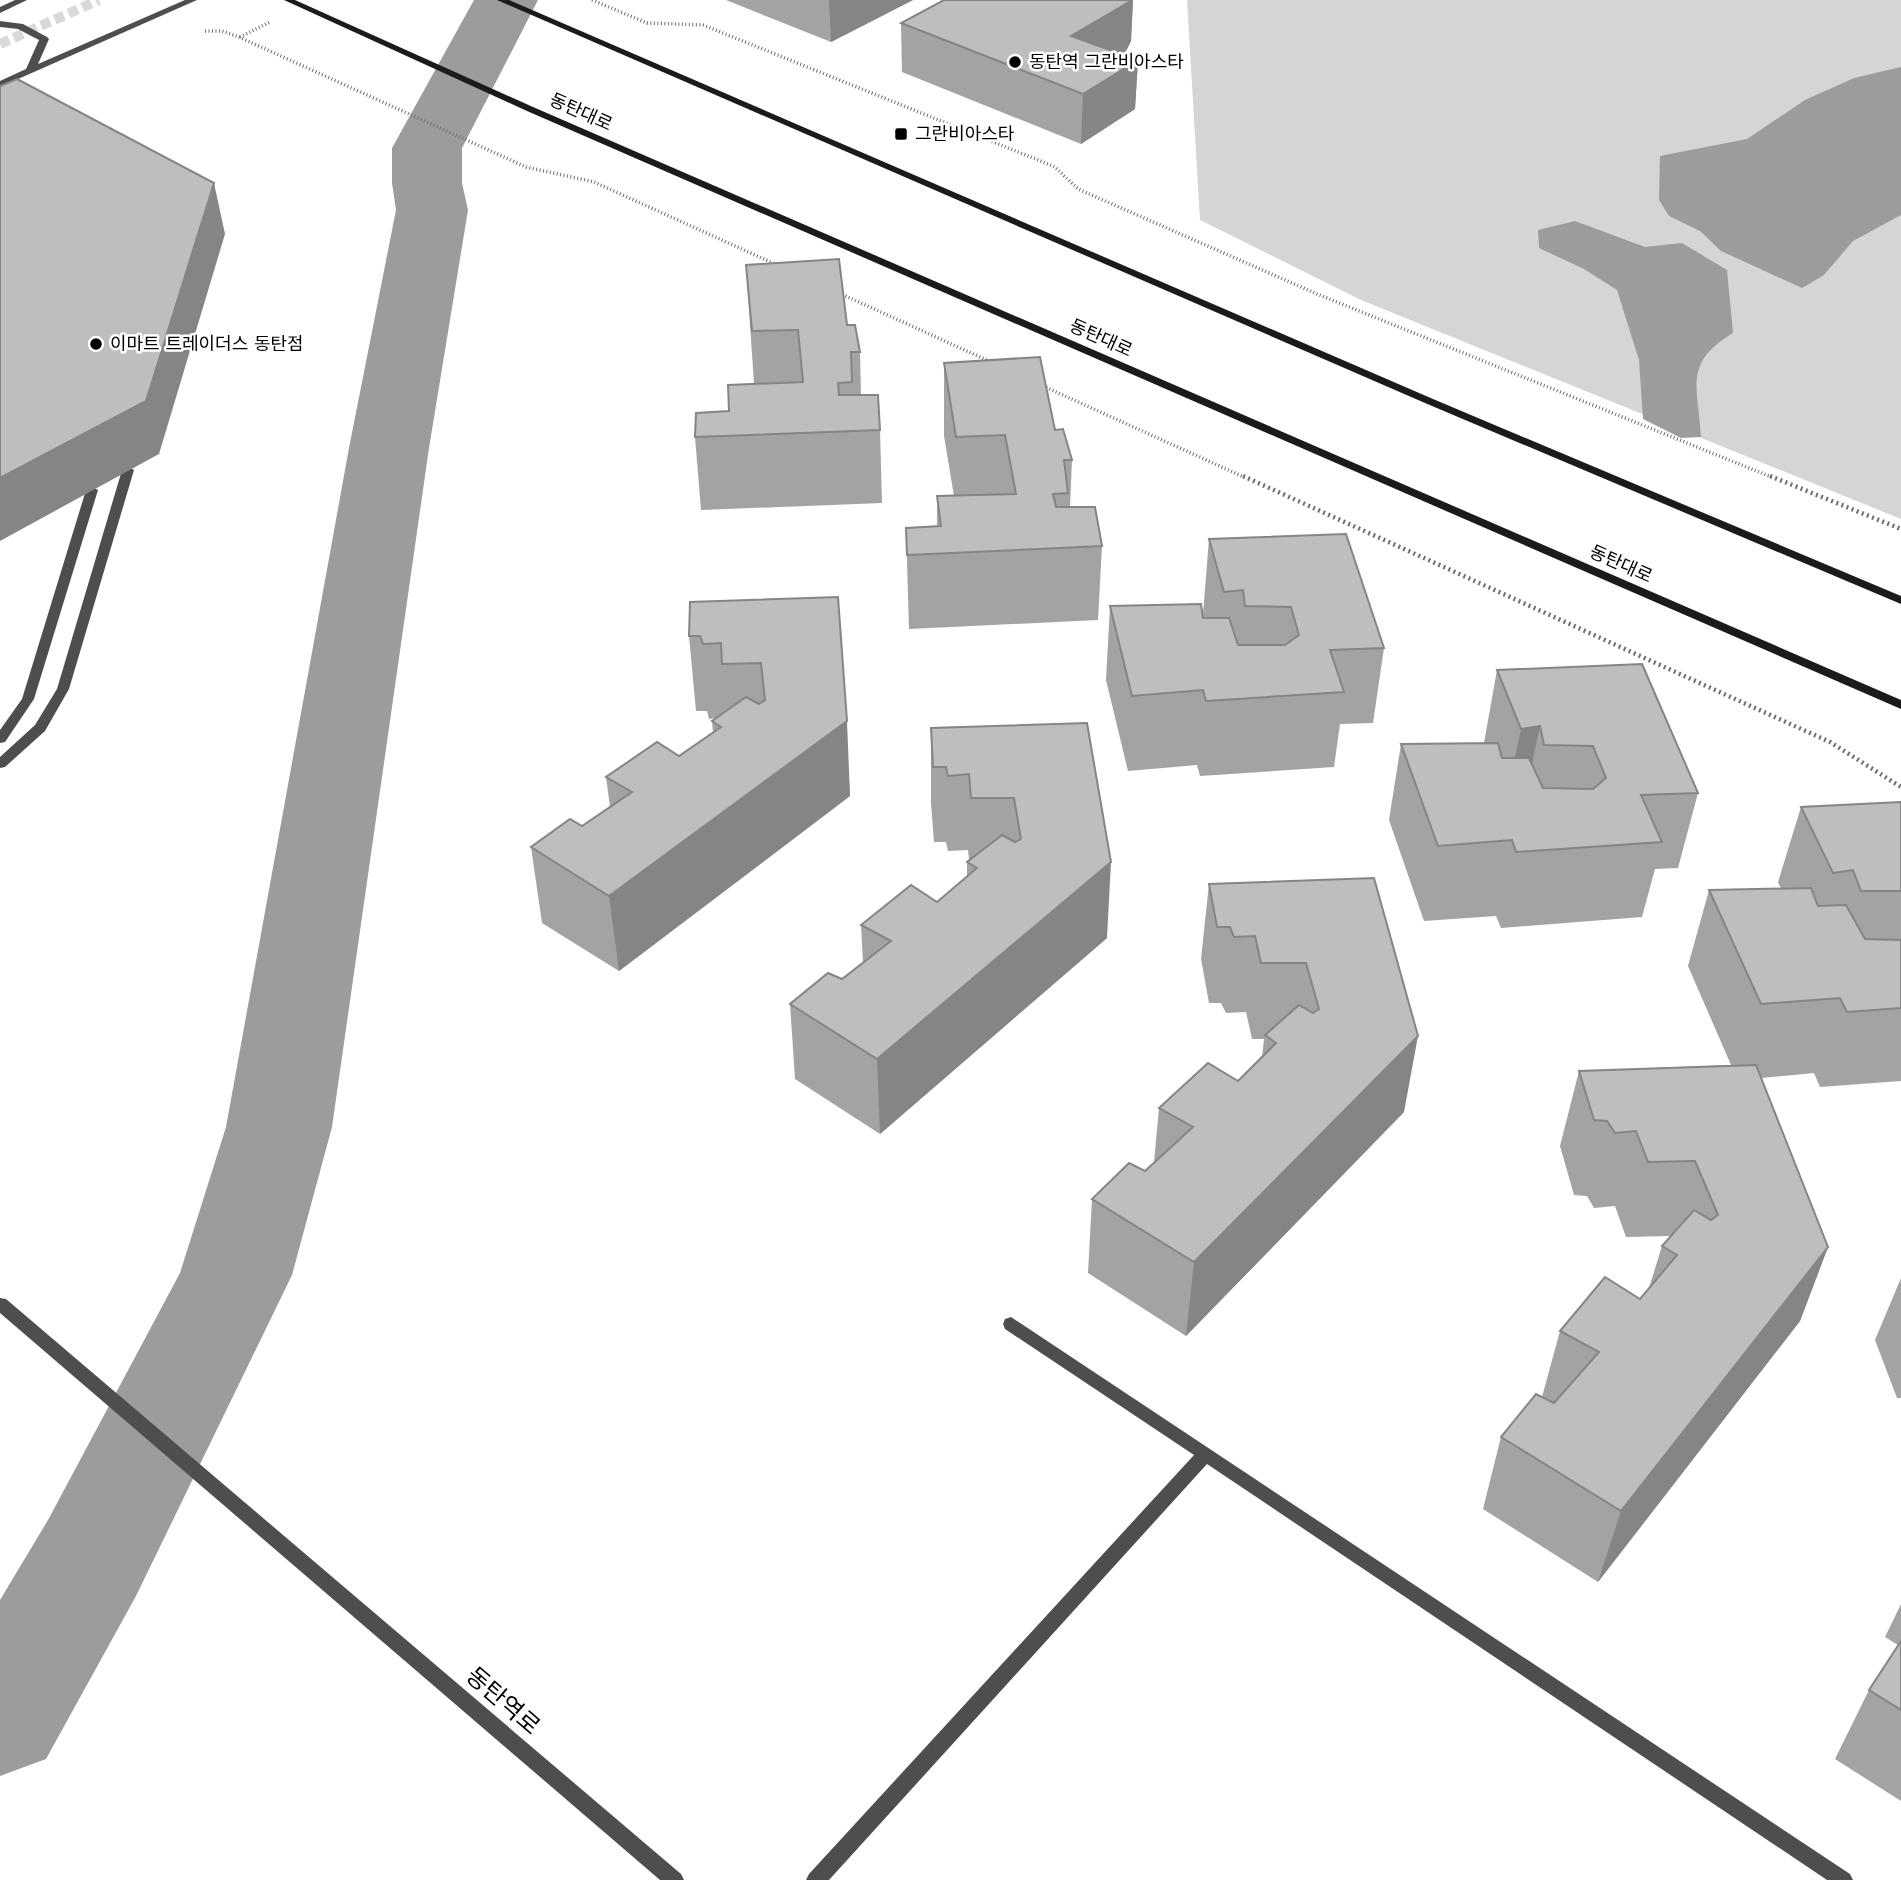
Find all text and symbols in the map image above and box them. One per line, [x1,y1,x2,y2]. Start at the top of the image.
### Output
place label: 동탄역 그란비아스타 [1029,51,1184,72]
marker: 동탄역 그란비아스타 [1007,54,1023,70]
street label: 동탄대로 [547,88,616,135]
place label: 그란비아스타 [915,123,1015,144]
marker: 그란비아스타 [893,126,909,142]
street label: 동탄대로 [1067,314,1136,361]
place label: 이마트 트레이더스 동탄점 [110,333,304,354]
marker: 이마트 트레이더스 동탄점 [88,336,104,352]
street label: 동탄대로 [1587,540,1656,587]
street label: 동탄역로 [460,1661,546,1741]

